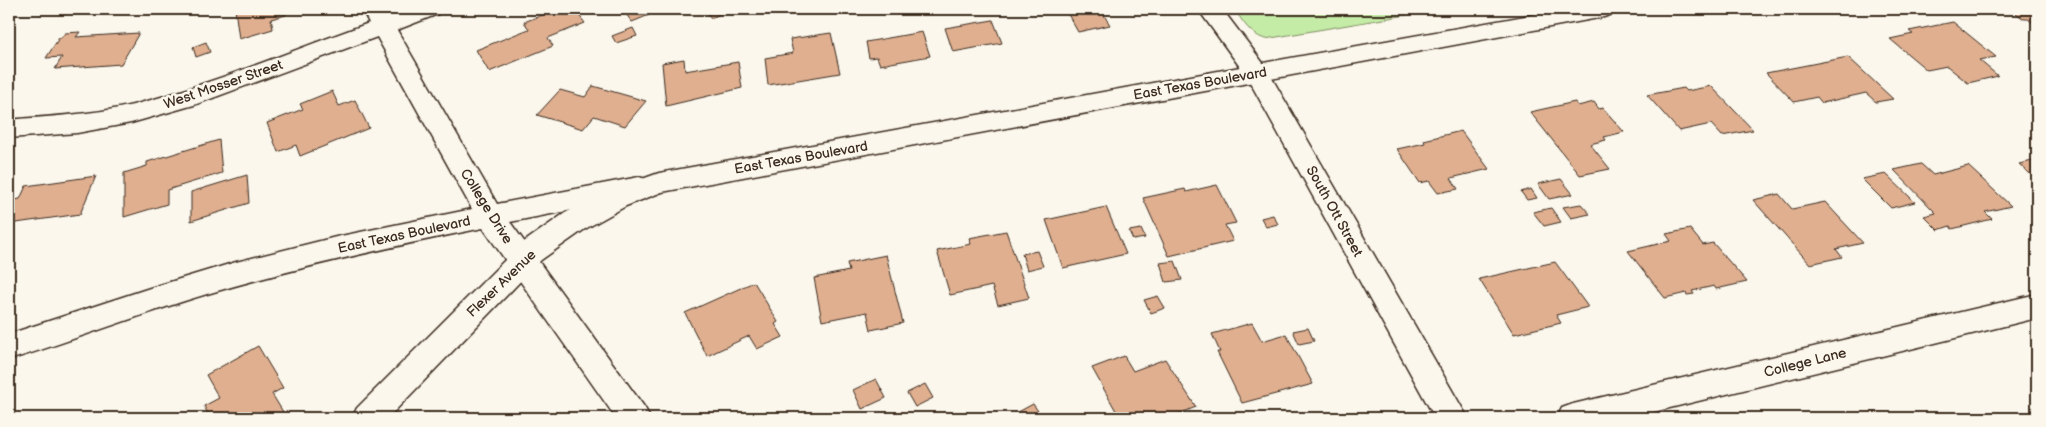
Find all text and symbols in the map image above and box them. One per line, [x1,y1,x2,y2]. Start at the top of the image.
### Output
street label: West Mosser Street [162,56,285,113]
street label: East Texas Boulevard [1132,63,1268,104]
street label: East Texas Boulevard [733,137,869,178]
street label: South Ott Street [1303,163,1367,260]
street label: College Drive [457,166,516,247]
street label: East Texas Boulevard [336,212,472,257]
street label: Flexer Avenue [463,246,540,321]
street label: College Lane [1762,344,1848,381]

